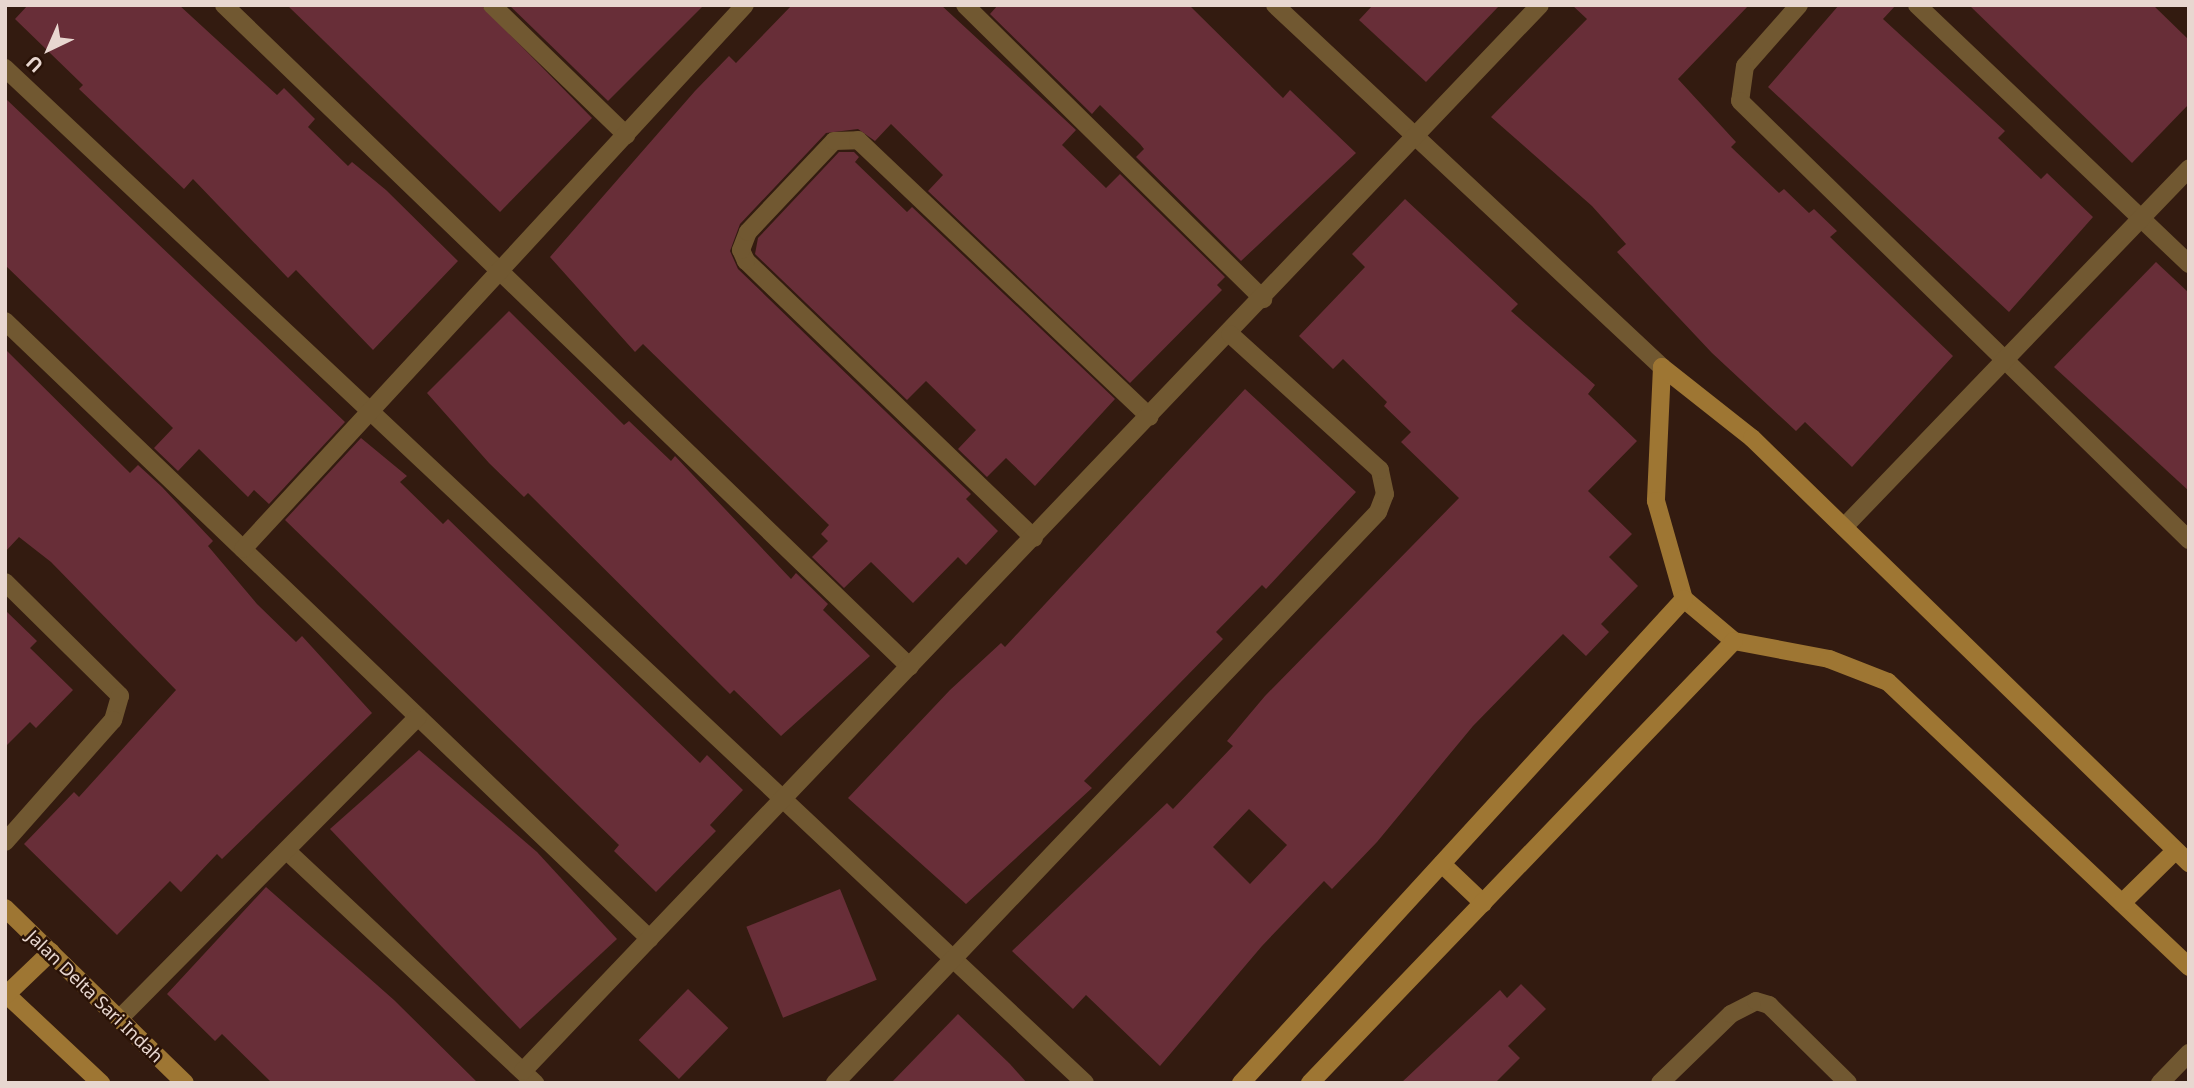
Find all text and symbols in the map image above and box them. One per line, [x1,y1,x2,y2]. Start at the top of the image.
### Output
north arrow [14,14,84,84]
text: U [20,50,49,78]
street label: Jalan Delta Sari Indah [22,925,168,1067]

